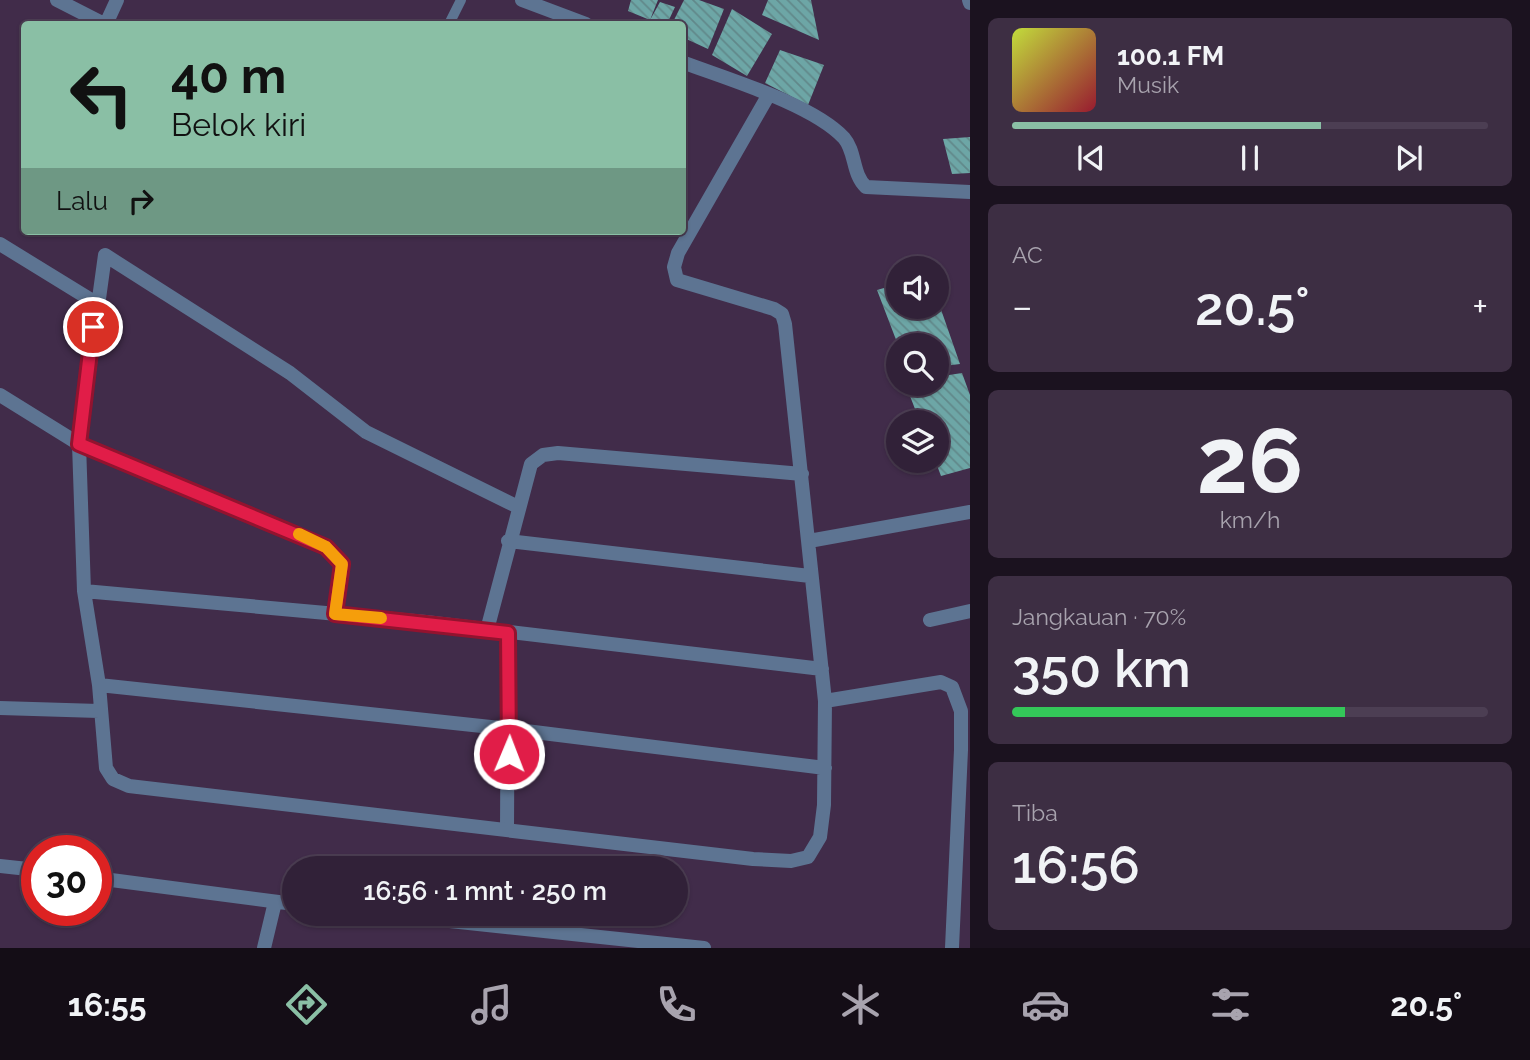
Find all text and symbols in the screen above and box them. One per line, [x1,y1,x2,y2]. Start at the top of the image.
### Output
text: 100.1 FM [1117,41,1224,71]
text: 40 m [171,47,286,104]
icon: left [56,49,147,140]
text: Musik [1117,71,1179,98]
text: Belok kiri [171,106,306,143]
icon: previous [1072,139,1110,177]
icon: pause [1231,139,1269,177]
icon: next [1390,139,1428,177]
icon: right [122,182,160,220]
text: Lalu [56,186,108,216]
text: AC [1012,241,1043,268]
map controls [886,256,949,473]
button: sound [886,256,949,319]
text: 20.5° [1195,276,1310,337]
text: − [1012,284,1032,329]
text: + [1472,284,1488,329]
pin [63,297,123,357]
icon: arrive [74,308,112,346]
button: search [886,333,949,396]
text: 26 [1197,407,1303,514]
button: layers [886,410,949,473]
text: km/h [1220,506,1280,533]
text: Jangkauan · 70% [1012,603,1186,630]
text: 350 km [1012,638,1191,699]
position arrow [472,717,546,791]
text: Tiba [1012,799,1058,826]
text: 16:56 [1012,834,1140,895]
speed limit sign: 30 [21,835,112,926]
text: 16:56 · 1 mnt · 250 m [363,876,607,906]
icon: directions [282,980,331,1029]
icon: music [467,980,516,1029]
icon: phone [652,980,701,1029]
icon: climate [836,980,885,1029]
icon: car [1021,980,1070,1029]
icon: filters [1206,980,1255,1029]
text: 16:55 [68,986,146,1023]
text: 20.5° [1390,986,1462,1023]

